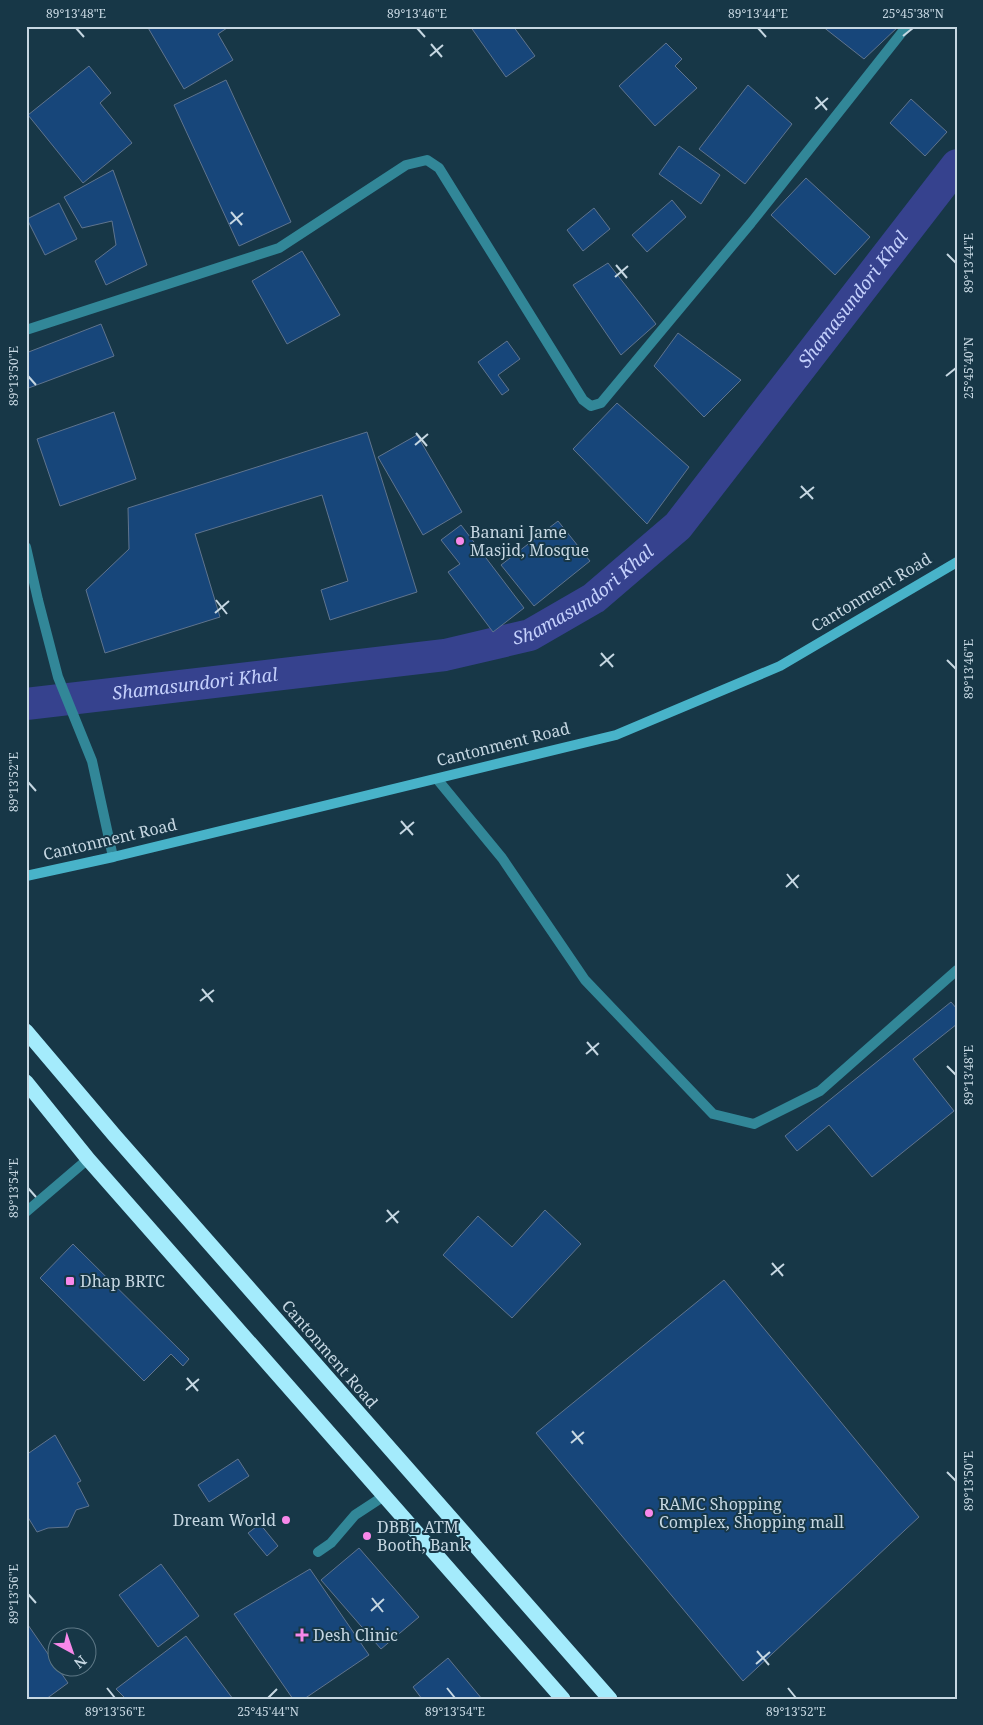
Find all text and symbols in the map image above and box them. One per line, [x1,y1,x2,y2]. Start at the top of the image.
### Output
text: 89°13'48"E [46,5,106,22]
text: 89°13'46"E [387,5,447,22]
text: 89°13'44"E [728,5,788,22]
text: 25°45'38"N [882,5,944,22]
water label: Shamasundori Khal [792,225,913,372]
text: 89°13'44"E [960,233,977,293]
text: 25°45'40"N [960,337,977,399]
text: 89°13'50"E [5,346,22,406]
place label: Banani Jame Masjid, Mosque [470,521,589,561]
marker: Banani Jame Masjid, Mosque [454,535,466,547]
water label: Shamasundori Khal [510,539,659,650]
street label: Cantonment Road [807,547,935,637]
text: 89°13'46"E [960,639,977,699]
water label: Shamasundori Khal [111,662,279,705]
street label: Cantonment Road [434,717,572,771]
text: 89°13'52"E [5,752,22,812]
street label: Cantonment Road [41,813,179,865]
text: 89°13'48"E [960,1045,977,1105]
text: 89°13'54"E [5,1158,22,1218]
place label: Dhap BRTC [80,1270,165,1292]
marker: Dhap BRTC [64,1275,76,1287]
street label: Cantonment Road [277,1295,383,1413]
text: 89°13'50"E [960,1451,977,1511]
place label: RAMC Shopping Complex, Shopping mall [659,1493,844,1533]
marker: RAMC Shopping Complex, Shopping mall [643,1507,655,1519]
place label: Dream World [173,1509,276,1531]
marker: Dream World [280,1514,292,1526]
place label: DBBL ATM Booth, Bank [377,1516,470,1556]
marker: DBBL ATM Booth, Bank [361,1530,373,1542]
text: 89°13'56"E [5,1564,22,1624]
place label: Desh Clinic [313,1624,398,1646]
north arrow [48,1628,98,1678]
marker: Desh Clinic [295,1628,309,1642]
text: N [70,1652,91,1673]
text: 89°13'56"E [85,1703,145,1720]
text: 25°45'44"N [237,1703,299,1720]
text: 89°13'54"E [425,1703,485,1720]
text: 89°13'52"E [766,1703,826,1720]

